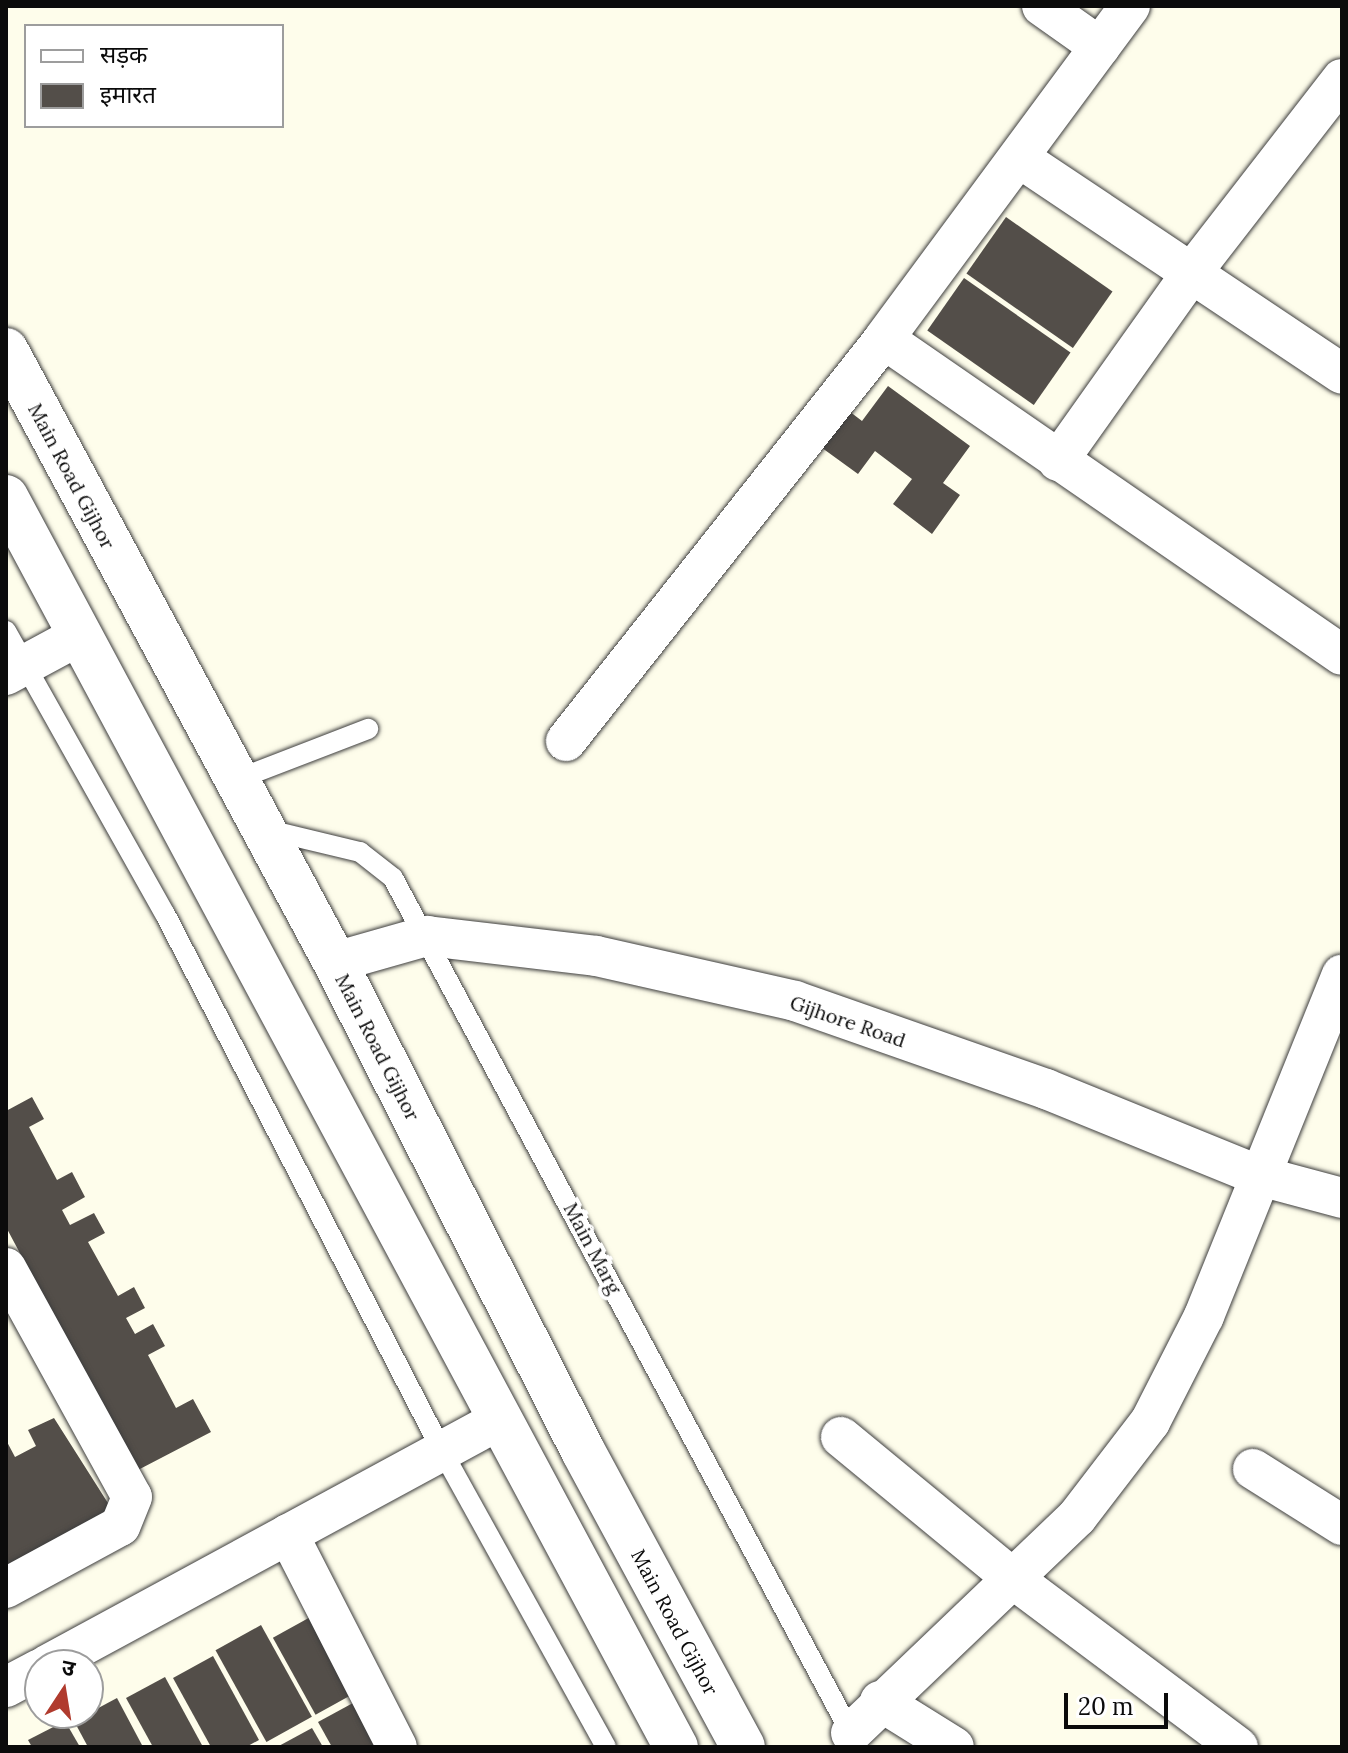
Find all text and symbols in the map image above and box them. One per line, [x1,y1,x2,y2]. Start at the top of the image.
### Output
legend [24,24,284,128]
text: सड़क [100,39,148,70]
text: इमारत [100,79,156,110]
street label: Main Road Gijhor [23,399,121,553]
street label: Main Road Gijhor [331,969,425,1125]
street label: Gijhore Road [787,990,909,1052]
street label: Main Marg [559,1198,627,1298]
street label: Main Road Gijhor [626,1545,724,1699]
north arrow [24,1649,104,1729]
text: उ [59,1652,78,1683]
scale bar [1068,1677,1172,1727]
text: 20 m [1078,1691,1134,1722]

